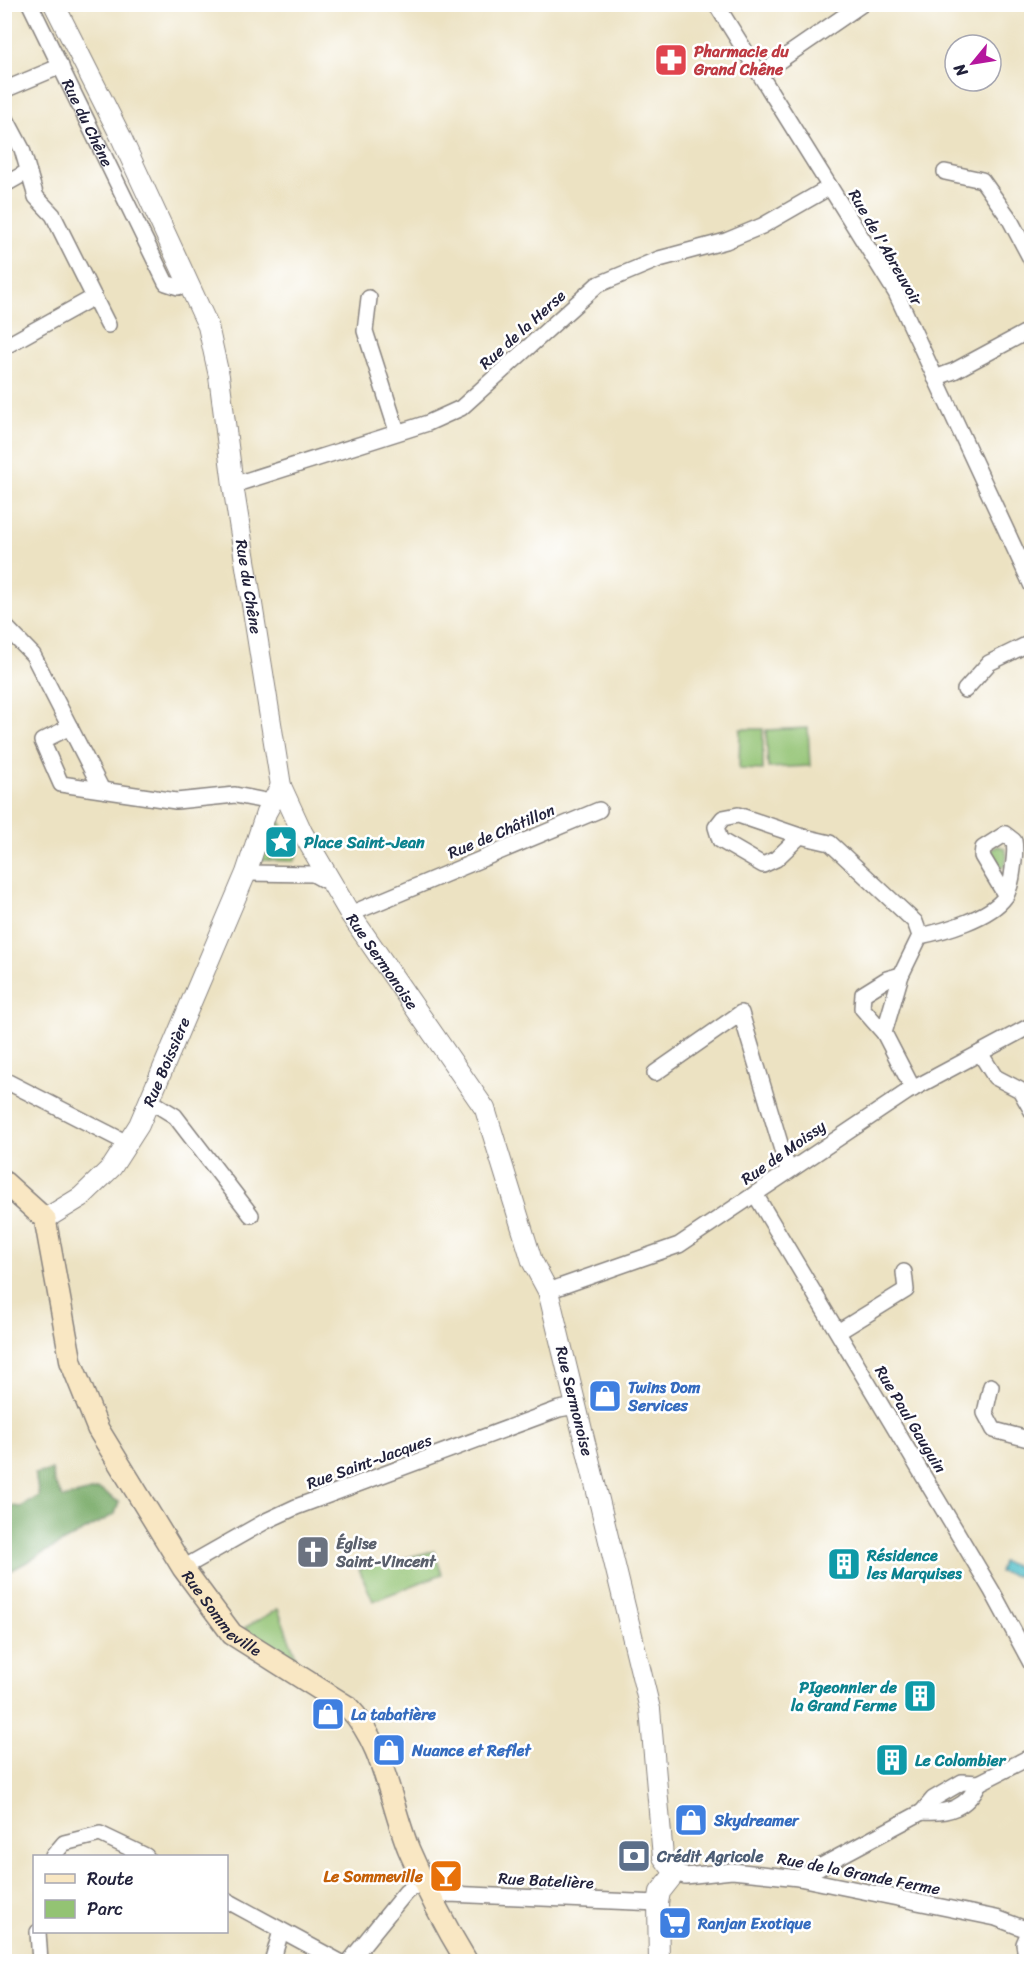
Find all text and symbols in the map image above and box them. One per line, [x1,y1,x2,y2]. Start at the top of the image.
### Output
north arrow [943,33,1003,93]
place label: Pharmacie du Grand Chêne [693,37,789,84]
pharmacy icon: Pharmacie du Grand Chêne [653,42,689,78]
text: N [945,57,976,83]
street label: Rue du Chêne [53,74,121,172]
street label: Rue de l'Abreuvoir [840,184,931,312]
street label: Rue de la Herse [472,282,573,377]
street label: Rue du Chêne [227,537,271,636]
street label: Rue de Châtillon [443,796,560,867]
place icon: Place Saint-Jean [263,824,299,860]
place label: Place Saint-Jean [304,828,425,857]
street label: Rue Sermonoise [338,907,426,1016]
street label: Rue Boissière [134,1012,198,1111]
street label: Rue de Moissy [734,1112,833,1193]
street label: Rue Sermonoise [547,1343,602,1459]
street label: Rue Paul Gauguin [867,1360,955,1479]
place label: Twins Dom Services [627,1373,701,1420]
shop icon: Twins Dom Services [587,1378,623,1414]
street label: Rue Saint-Jacques [302,1425,437,1498]
place label: Église Saint-Vincent [335,1529,437,1576]
church icon: Église Saint-Vincent [295,1534,331,1570]
place label: Résidence les Marquises [866,1541,962,1588]
building icon: Résidence les Marquises [826,1546,862,1582]
street label: Rue Sommeville [174,1564,268,1665]
place label: PIgeonnier de la Grand Ferme [790,1673,898,1720]
building icon: PIgeonnier de la Grand Ferme [902,1678,938,1714]
shop icon: La tabatière [310,1696,346,1732]
place label: La tabatière [351,1700,437,1729]
shop icon: Nuance et Reflet [371,1732,407,1768]
place label: Nuance et Reflet [411,1736,532,1765]
building icon: Le Colombier [874,1742,910,1778]
place label: Le Colombier [915,1746,1007,1775]
shop icon: Skydreamer [673,1802,709,1838]
place label: Skydreamer [713,1806,800,1835]
bank icon: Crédit Agricole [616,1838,652,1874]
place label: Crédit Agricole [656,1842,764,1871]
street label: Rue de la Grande Ferme [775,1843,943,1903]
legend [33,1855,228,1933]
bar icon: Le Sommeville [428,1858,464,1894]
place label: Le Sommeville [324,1862,424,1891]
text: Route [87,1863,134,1895]
street label: Rue Batelière [497,1864,595,1897]
text: Parc [87,1893,123,1925]
supermarket icon: Ranjan Exotique [657,1905,693,1941]
place label: Ranjan Exotique [697,1909,811,1938]

